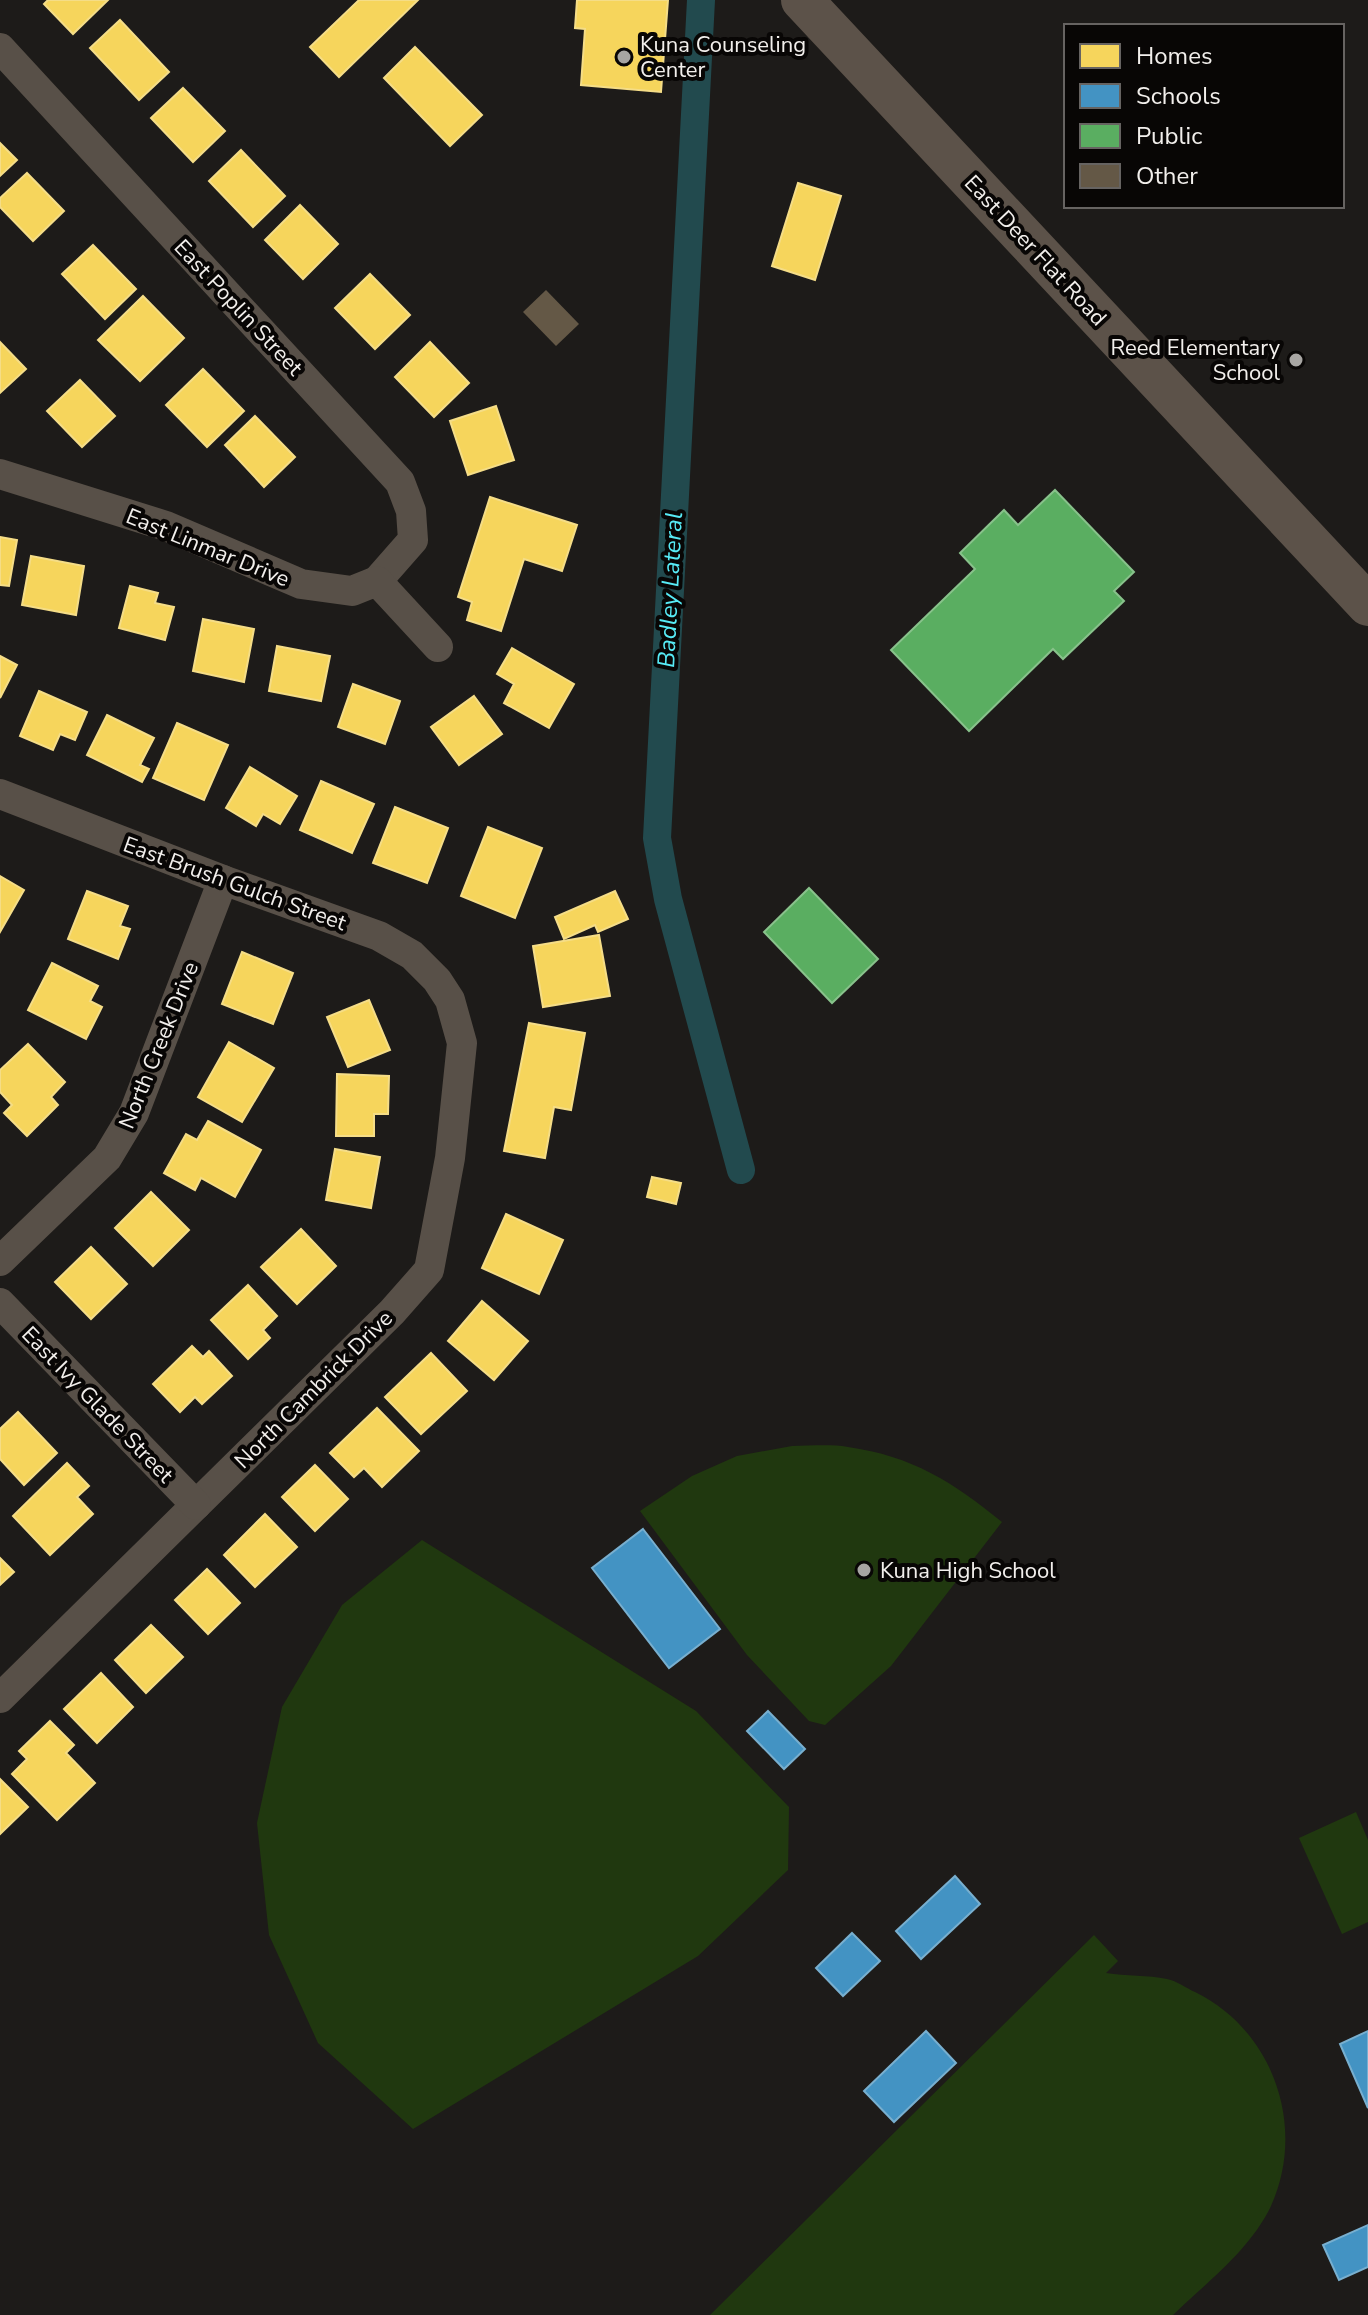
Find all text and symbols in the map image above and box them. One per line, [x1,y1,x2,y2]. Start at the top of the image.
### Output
legend [1064,24,1344,208]
place label: Kuna Counseling Center [640,30,806,85]
text: Homes [1136,40,1212,72]
marker: Kuna Counseling Center [615,48,633,66]
text: Schools [1136,80,1221,112]
text: Public [1136,120,1202,152]
text: Other [1136,160,1198,192]
street label: East Deer Flat Road [957,169,1113,333]
street label: East Poplin Street [167,233,310,383]
place label: Reed Elementary School [1110,333,1281,388]
marker: Reed Elementary School [1287,351,1305,369]
street label: East Linmar Drive [121,501,294,594]
water label: Badley Lateral [650,511,690,669]
street label: East Brush Gulch Street [119,830,351,938]
street label: North Creek Drive [112,957,206,1133]
street label: North Cambrick Drive [228,1304,399,1475]
street label: East Ivy Glade Street [15,1320,180,1490]
place label: Kuna High School [880,1556,1056,1586]
marker: Kuna High School [855,1561,873,1579]

